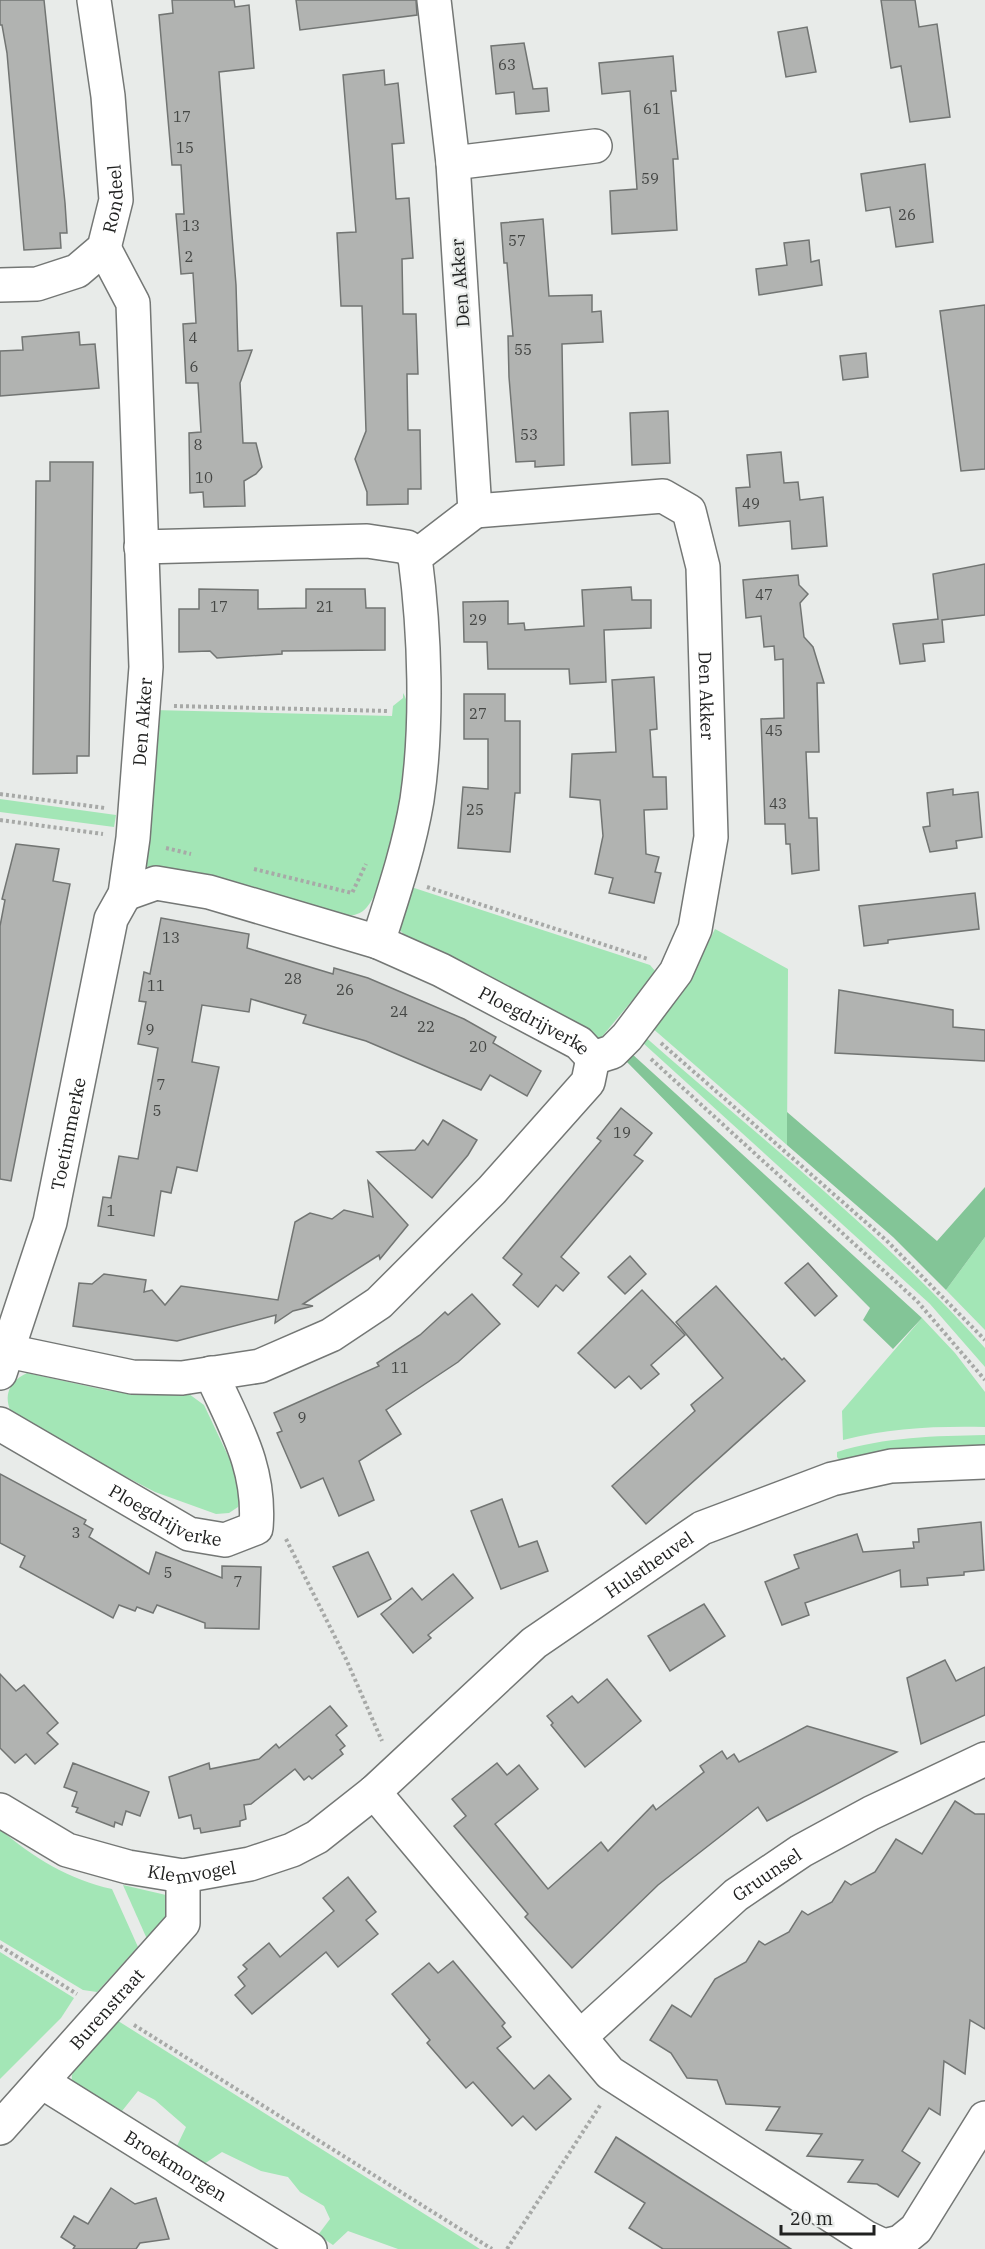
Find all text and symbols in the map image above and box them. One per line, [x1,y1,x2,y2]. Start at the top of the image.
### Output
house number: 63 [498,55,516,74]
house number: 61 [643,99,661,118]
house number: 17 [173,107,191,126]
house number: 15 [176,138,194,157]
street label: Rondeel [97,164,127,235]
house number: 59 [641,169,659,188]
house number: 26 [898,205,916,224]
house number: 13 [182,216,200,235]
house number: 57 [508,231,526,250]
street label: Den Akker [445,238,475,328]
house number: 2 [184,247,194,266]
house number: 4 [188,328,198,347]
house number: 55 [514,340,532,359]
house number: 6 [189,357,199,376]
house number: 53 [520,425,538,444]
house number: 8 [193,435,203,454]
house number: 10 [195,468,213,487]
house number: 49 [742,494,760,513]
house number: 47 [755,585,773,604]
house number: 17 [210,597,228,616]
house number: 21 [316,597,334,616]
house number: 29 [469,610,487,629]
street label: Den Akker [694,651,720,740]
street label: Den Akker [127,677,157,767]
house number: 27 [469,704,487,723]
house number: 45 [765,721,783,740]
house number: 43 [769,794,787,813]
house number: 25 [466,800,484,819]
house number: 13 [162,928,180,947]
house number: 28 [284,969,302,988]
house number: 11 [147,976,165,995]
house number: 26 [336,980,354,999]
street label: Ploegdrijverke [475,981,595,1059]
house number: 24 [390,1002,408,1021]
house number: 22 [417,1017,435,1036]
house number: 9 [145,1020,155,1039]
house number: 20 [469,1037,487,1056]
street label: Toetimmerke [45,1075,90,1192]
house number: 7 [156,1075,166,1094]
house number: 5 [152,1101,162,1120]
house number: 19 [613,1123,631,1142]
house number: 1 [106,1201,116,1220]
house number: 11 [391,1358,409,1377]
house number: 9 [297,1408,307,1427]
street label: Ploegdrijverke [105,1479,223,1551]
house number: 3 [71,1523,81,1542]
street label: Hulstheuvel [600,1526,698,1603]
house number: 5 [163,1563,173,1582]
house number: 7 [233,1572,243,1591]
street label: Gruunsel [728,1843,806,1906]
street label: Klemvogel [146,1855,238,1889]
street label: Burenstraat [64,1963,149,2054]
street label: Broekmorgen [120,2125,232,2206]
scale bar [781,2198,874,2236]
text: 20 m [790,2207,833,2230]

